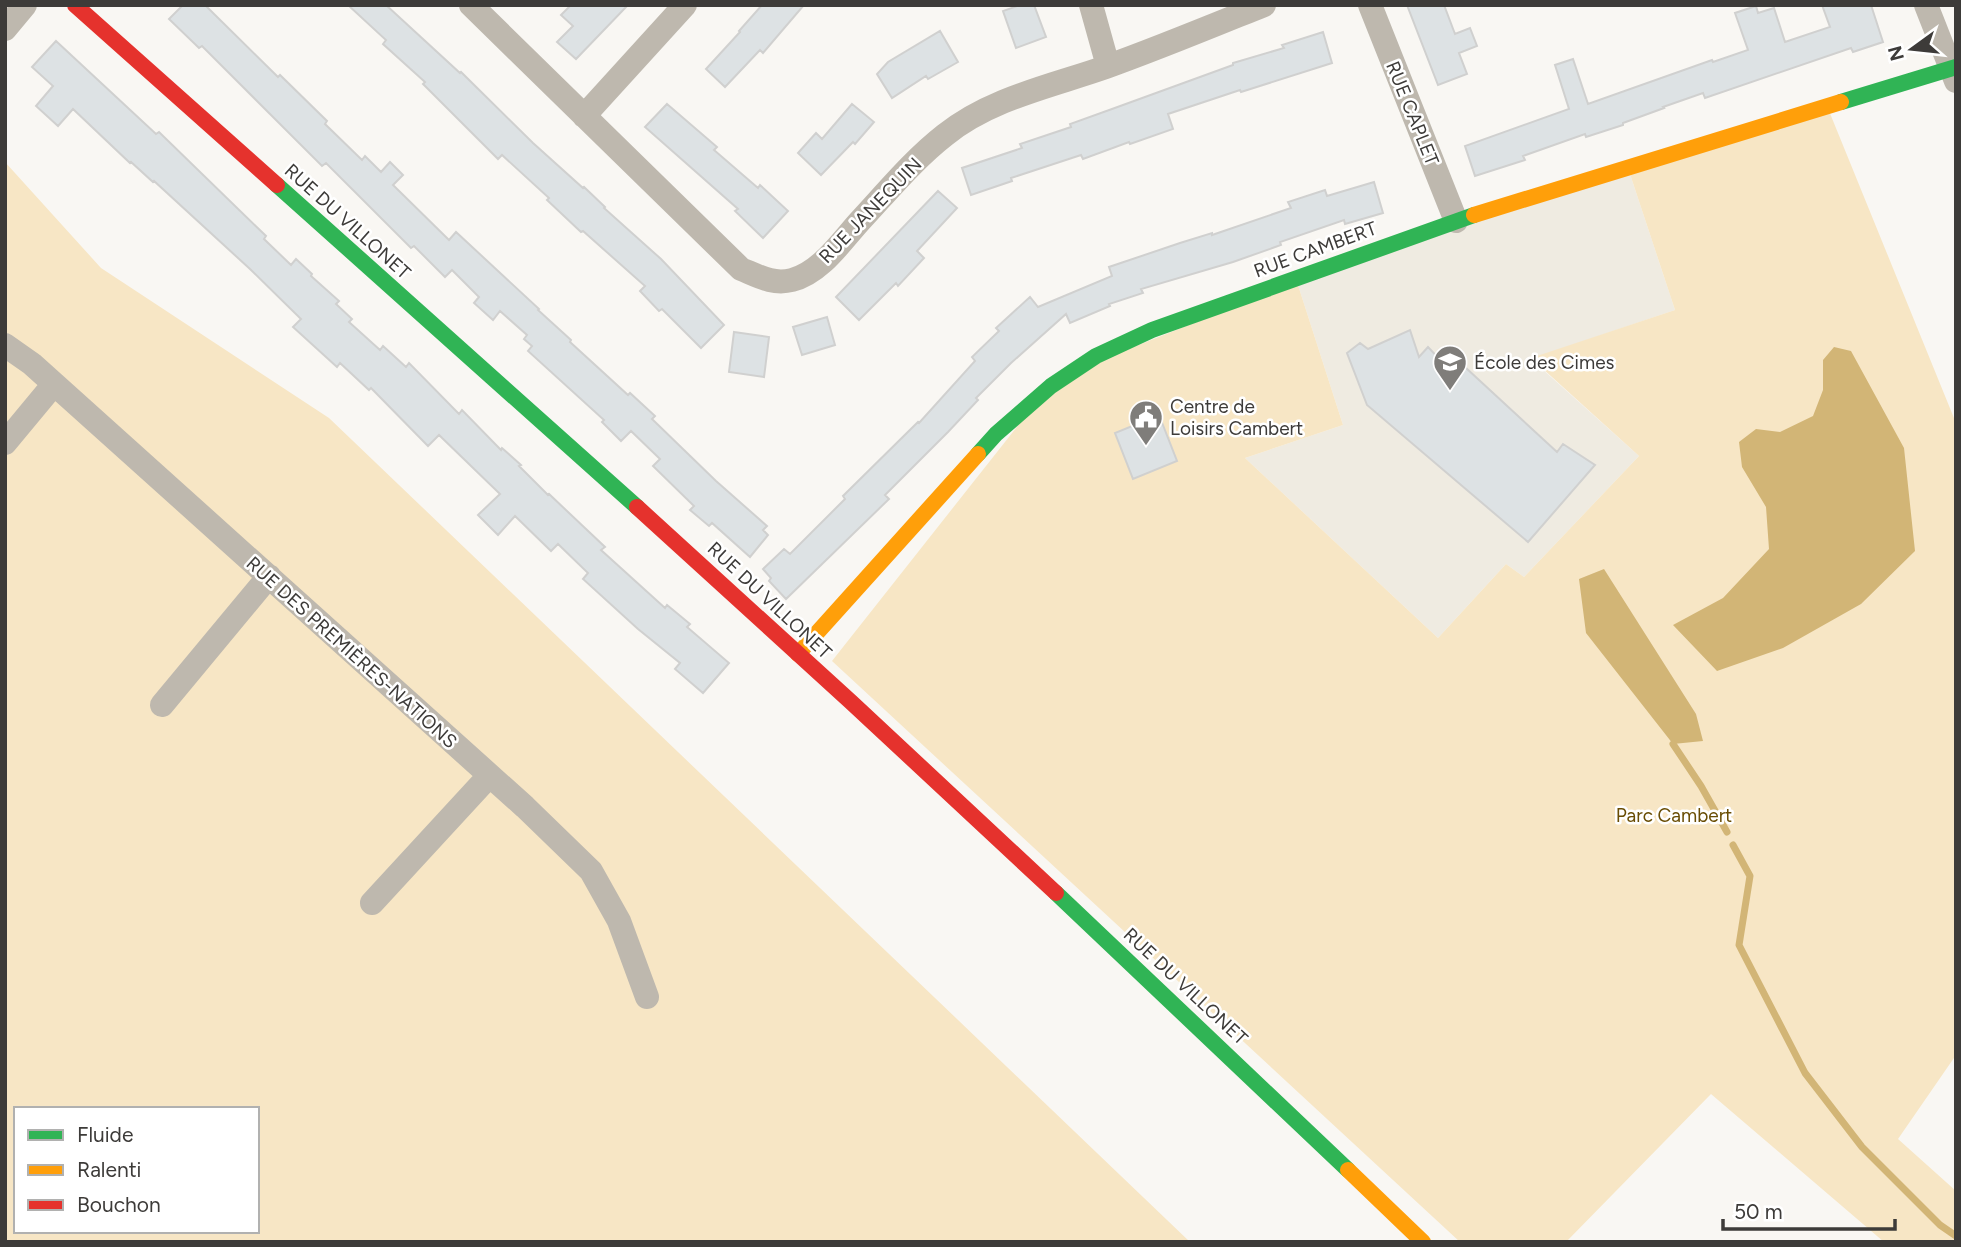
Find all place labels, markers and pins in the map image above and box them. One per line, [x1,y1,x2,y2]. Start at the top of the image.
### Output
school or university icon: École des Cimes [1431,343,1469,392]
place label: École des Cimes [1474,351,1614,374]
place label: Centre de Loisirs Cambert [1170,395,1303,440]
public building icon: Centre de Loisirs Cambert [1127,398,1165,447]

